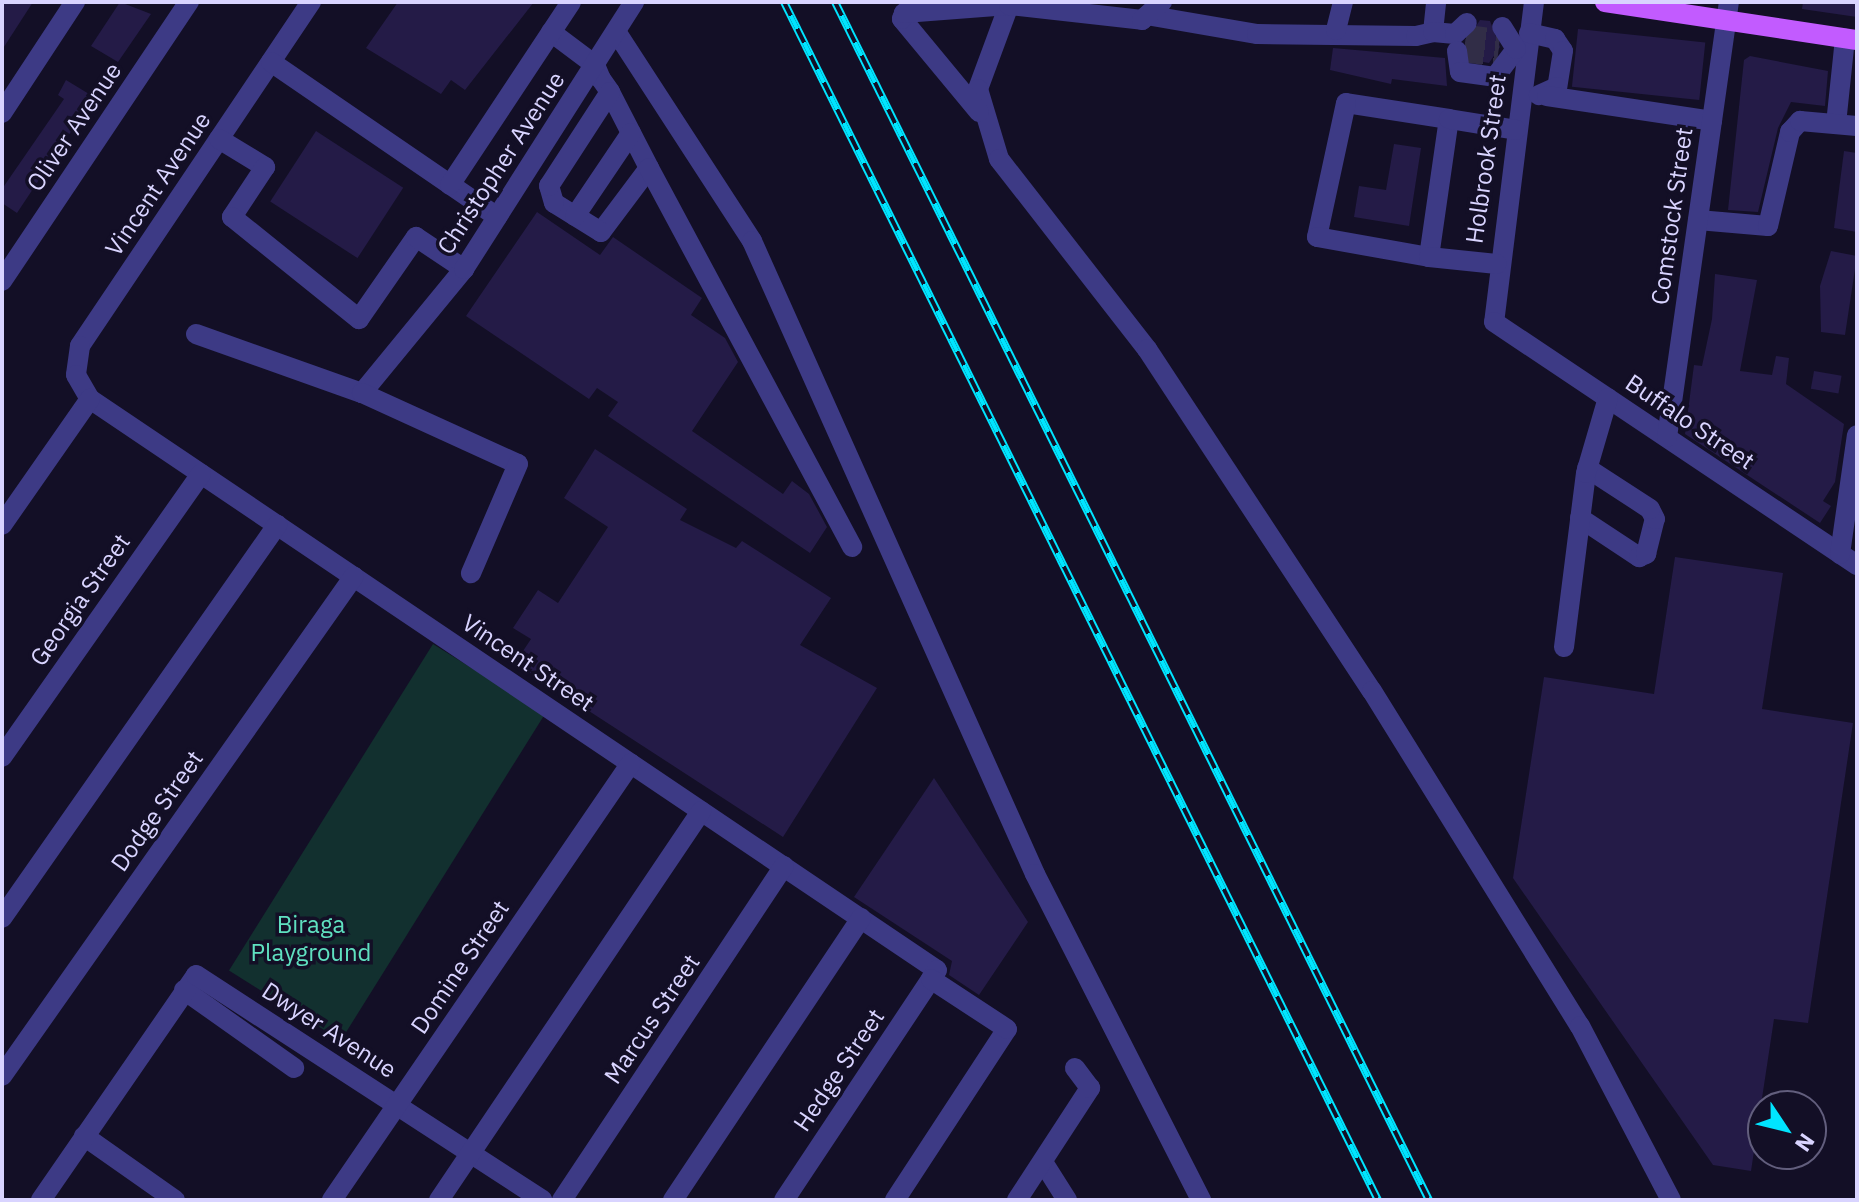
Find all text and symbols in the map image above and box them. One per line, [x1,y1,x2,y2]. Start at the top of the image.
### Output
street label: Oliver Avenue [20,57,128,197]
street label: Christopher Avenue [431,66,571,260]
street label: Holbrook Street [1460,73,1512,245]
street label: Vincent Avenue [99,107,217,261]
street label: Comstock Street [1645,125,1699,307]
street label: Buffalo Street [1620,368,1760,476]
street label: Georgia Street [24,528,136,672]
street label: Vincent Street [457,608,599,718]
street label: Dodge Street [105,745,209,877]
street label: Domine Street [405,895,515,1039]
park label: Biraga Playground [250,911,372,967]
street label: Marcus Street [598,949,706,1089]
street label: Dwyer Avenue [257,976,401,1084]
street label: Hedge Street [788,1003,890,1137]
north arrow [1747,1090,1827,1170]
text: N [1789,1128,1822,1158]

